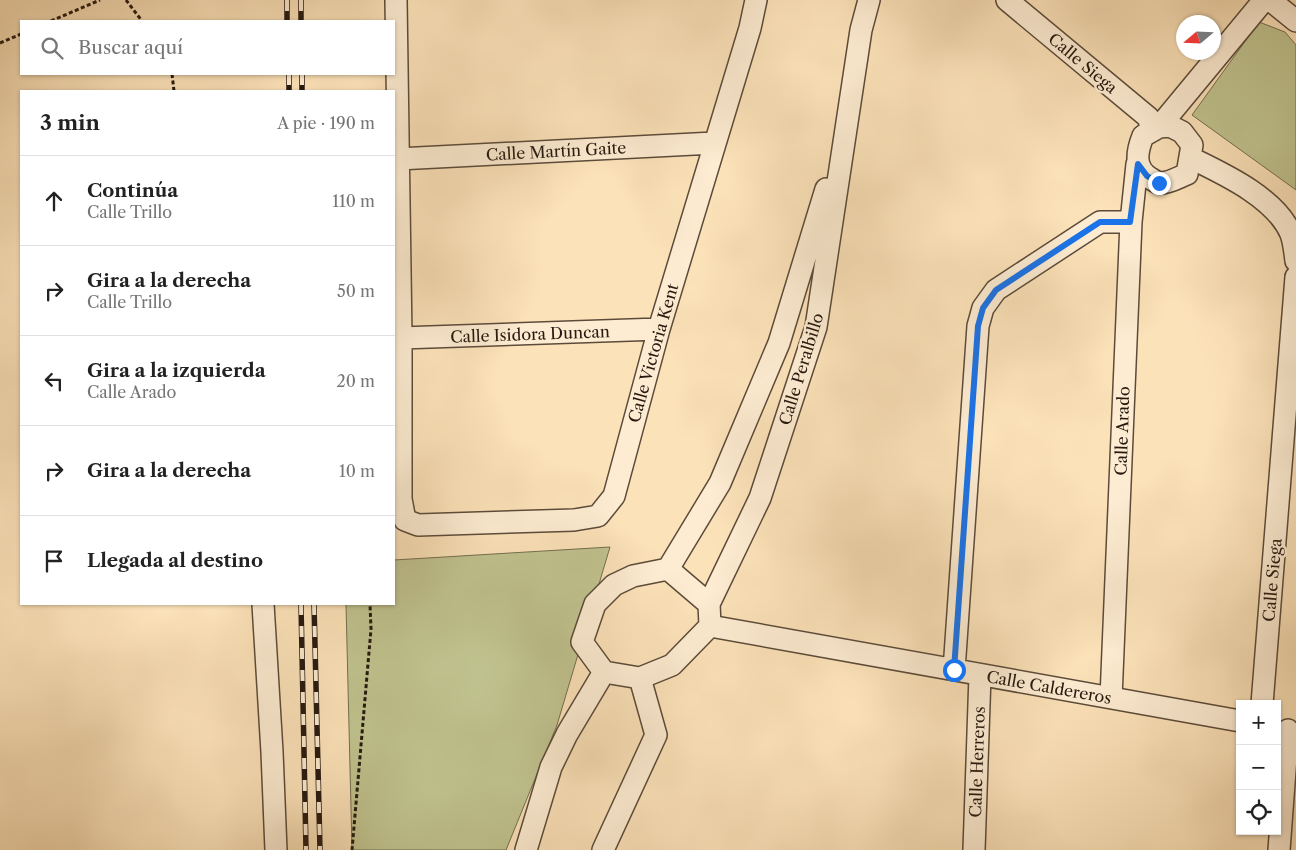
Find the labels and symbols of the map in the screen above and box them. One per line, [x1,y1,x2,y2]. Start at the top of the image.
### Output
north arrow [1176,15,1221,60]
street label: Calle Siega [1044,28,1122,98]
street label: Calle Martín Gaite [485,137,627,165]
route end [1148,172,1171,195]
street label: Calle Victoria Kent [624,281,683,425]
street label: Calle Peralbillo [774,310,828,428]
street label: Calle Isidora Duncan [450,321,610,347]
street label: Calle Arado [1110,386,1134,476]
street label: Calle Siega [1258,537,1286,623]
route start [943,659,966,682]
street label: Calle Caldereros [985,666,1113,708]
street label: Calle Herreros [965,706,989,818]

